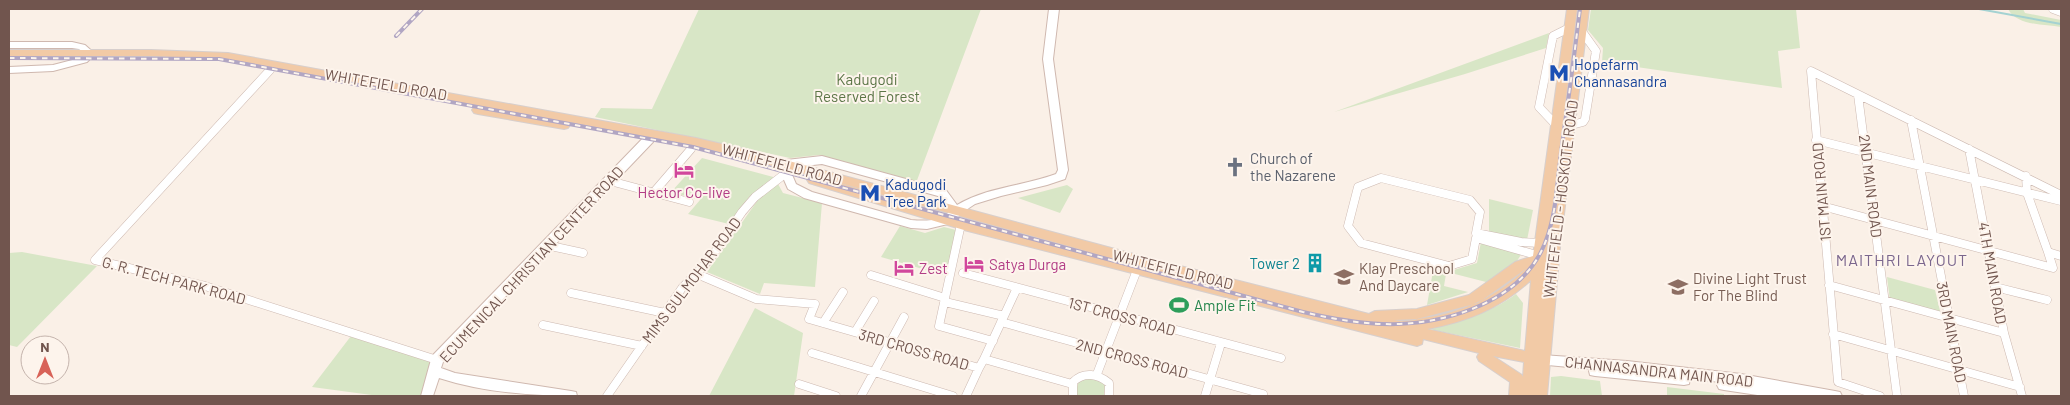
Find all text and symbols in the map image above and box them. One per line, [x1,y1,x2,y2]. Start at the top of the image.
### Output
place label: Hopefarm Channasandra [1574,55,1667,90]
metro station icon: Hopefarm Channasandra [1548,62,1570,84]
street label: WHITEFIELD ROAD [324,64,448,104]
park label: Kadugodi Reserved Forest [814,70,920,105]
street label: WHITEFIELD - HOSKOTE ROAD [1539,99,1581,299]
street label: 2ND MAIN ROAD [1856,133,1886,239]
street label: WHITEFIELD ROAD [720,139,844,189]
street label: 1ST MAIN ROAD [1808,142,1834,242]
place label: Church of the Nazarene [1250,149,1336,184]
church icon: Church of the Nazarene [1224,156,1246,178]
hotel icon: Hector Co-live [673,159,695,181]
street label: ECUMENICAL CHRISTIAN CENTER ROAD [435,162,627,366]
place label: Kadugodi Tree Park [885,175,947,210]
metro station icon: Kadugodi Tree Park [859,182,881,204]
place label: Hector Co-live [638,183,730,201]
street label: MIMS GULMOHAR ROAD [638,214,744,346]
street label: 4TH MAIN ROAD [1975,221,2011,325]
street label: WHITEFIELD ROAD [1111,245,1235,293]
district label: MAITHRI LAYOUT [1836,250,1968,269]
street label: G. R. TECH PARK ROAD [100,252,248,308]
building icon: Tower 2 [1304,252,1326,274]
hotel icon: Satya Durga [963,253,985,275]
place label: Tower 2 [1250,254,1300,272]
place label: Satya Durga [989,255,1066,273]
hotel icon: Zest [893,257,915,279]
place label: Zest [919,259,948,277]
place label: Klay Preschool And Daycare [1359,259,1454,294]
school or university icon: Klay Preschool And Daycare [1333,266,1355,288]
place label: Divine Light Trust For The Blind [1693,269,1807,304]
school or university icon: Divine Light Trust For The Blind [1667,276,1689,298]
street label: 3RD MAIN ROAD [1933,280,1971,384]
street label: 1ST CROSS ROAD [1066,293,1178,339]
sports icon: Ample Fit [1168,294,1190,316]
place label: Ample Fit [1194,296,1256,314]
street label: 3RD CROSS ROAD [857,325,971,373]
street label: 2ND CROSS ROAD [1074,334,1190,382]
north arrow [20,335,70,385]
text: N [40,338,50,355]
street label: CHANNASANDRA MAIN ROAD [1564,352,1754,390]

